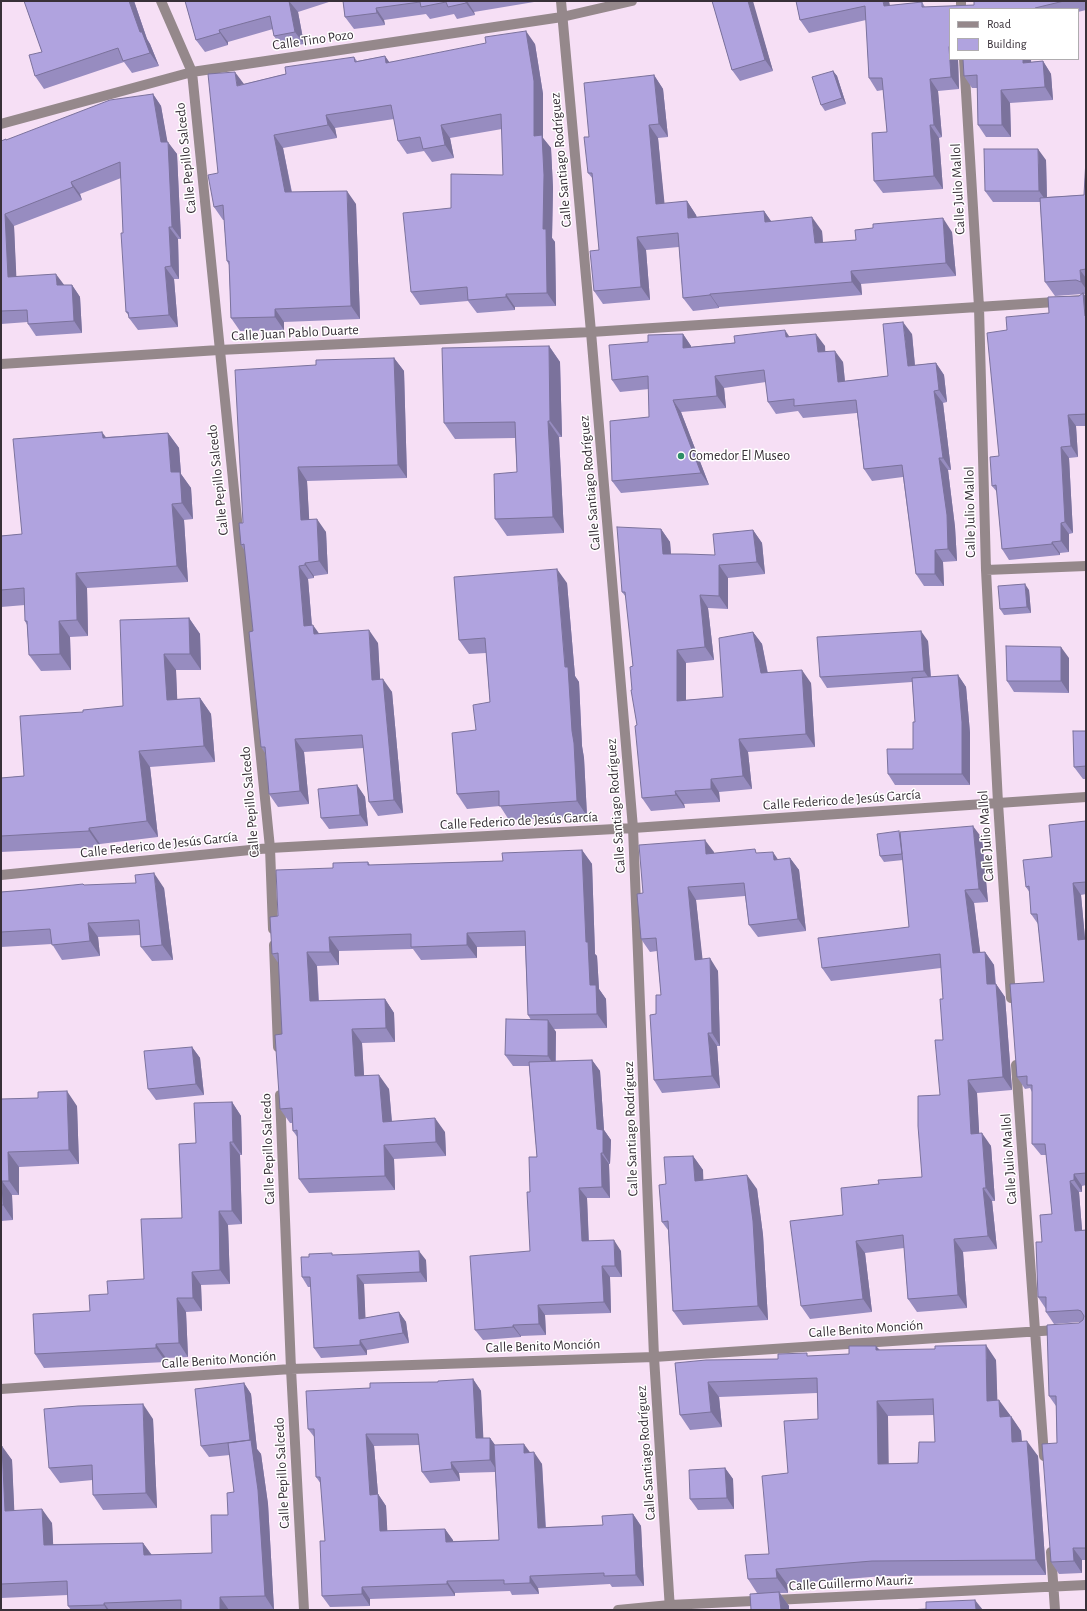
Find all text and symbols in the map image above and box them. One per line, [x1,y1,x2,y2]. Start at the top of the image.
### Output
legend [949,8,1079,60]
text: Road [987,18,1011,30]
street label: Calle Tino Pozo [271,26,355,54]
text: Building [987,38,1027,50]
street label: Calle Santiago Rodríguez [547,92,575,228]
street label: Calle Pepillo Salcedo [172,102,200,214]
street label: Calle Julio Mallol [947,143,969,235]
street label: Calle Juan Pablo Duarte [231,321,359,345]
street label: Calle Santiago Rodríguez [576,415,604,551]
street label: Calle Pepillo Salcedo [204,424,232,536]
place label: Comedor El Museo [689,448,790,464]
marker: Comedor El Museo [676,451,686,461]
street label: Calle Julio Mallol [961,466,979,558]
street label: Calle Santiago Rodríguez [603,738,629,874]
street label: Calle Pepillo Salcedo [237,746,263,858]
street label: Calle Federico de Jesús García [762,786,922,814]
street label: Calle Julio Mallol [974,790,998,882]
street label: Calle Federico de Jesús García [440,808,598,834]
street label: Calle Federico de Jesús García [79,828,239,862]
street label: Calle Santiago Rodríguez [620,1061,642,1197]
street label: Calle Pepillo Salcedo [258,1093,278,1205]
street label: Calle Julio Mallol [997,1113,1021,1205]
street label: Calle Benito Monción [808,1317,924,1341]
street label: Calle Benito Monción [485,1336,601,1356]
street label: Calle Benito Monción [161,1348,277,1372]
street label: Calle Santiago Rodríguez [633,1385,659,1521]
street label: Calle Pepillo Salcedo [271,1417,293,1529]
street label: Calle Guillermo Mauriz [788,1571,914,1595]

